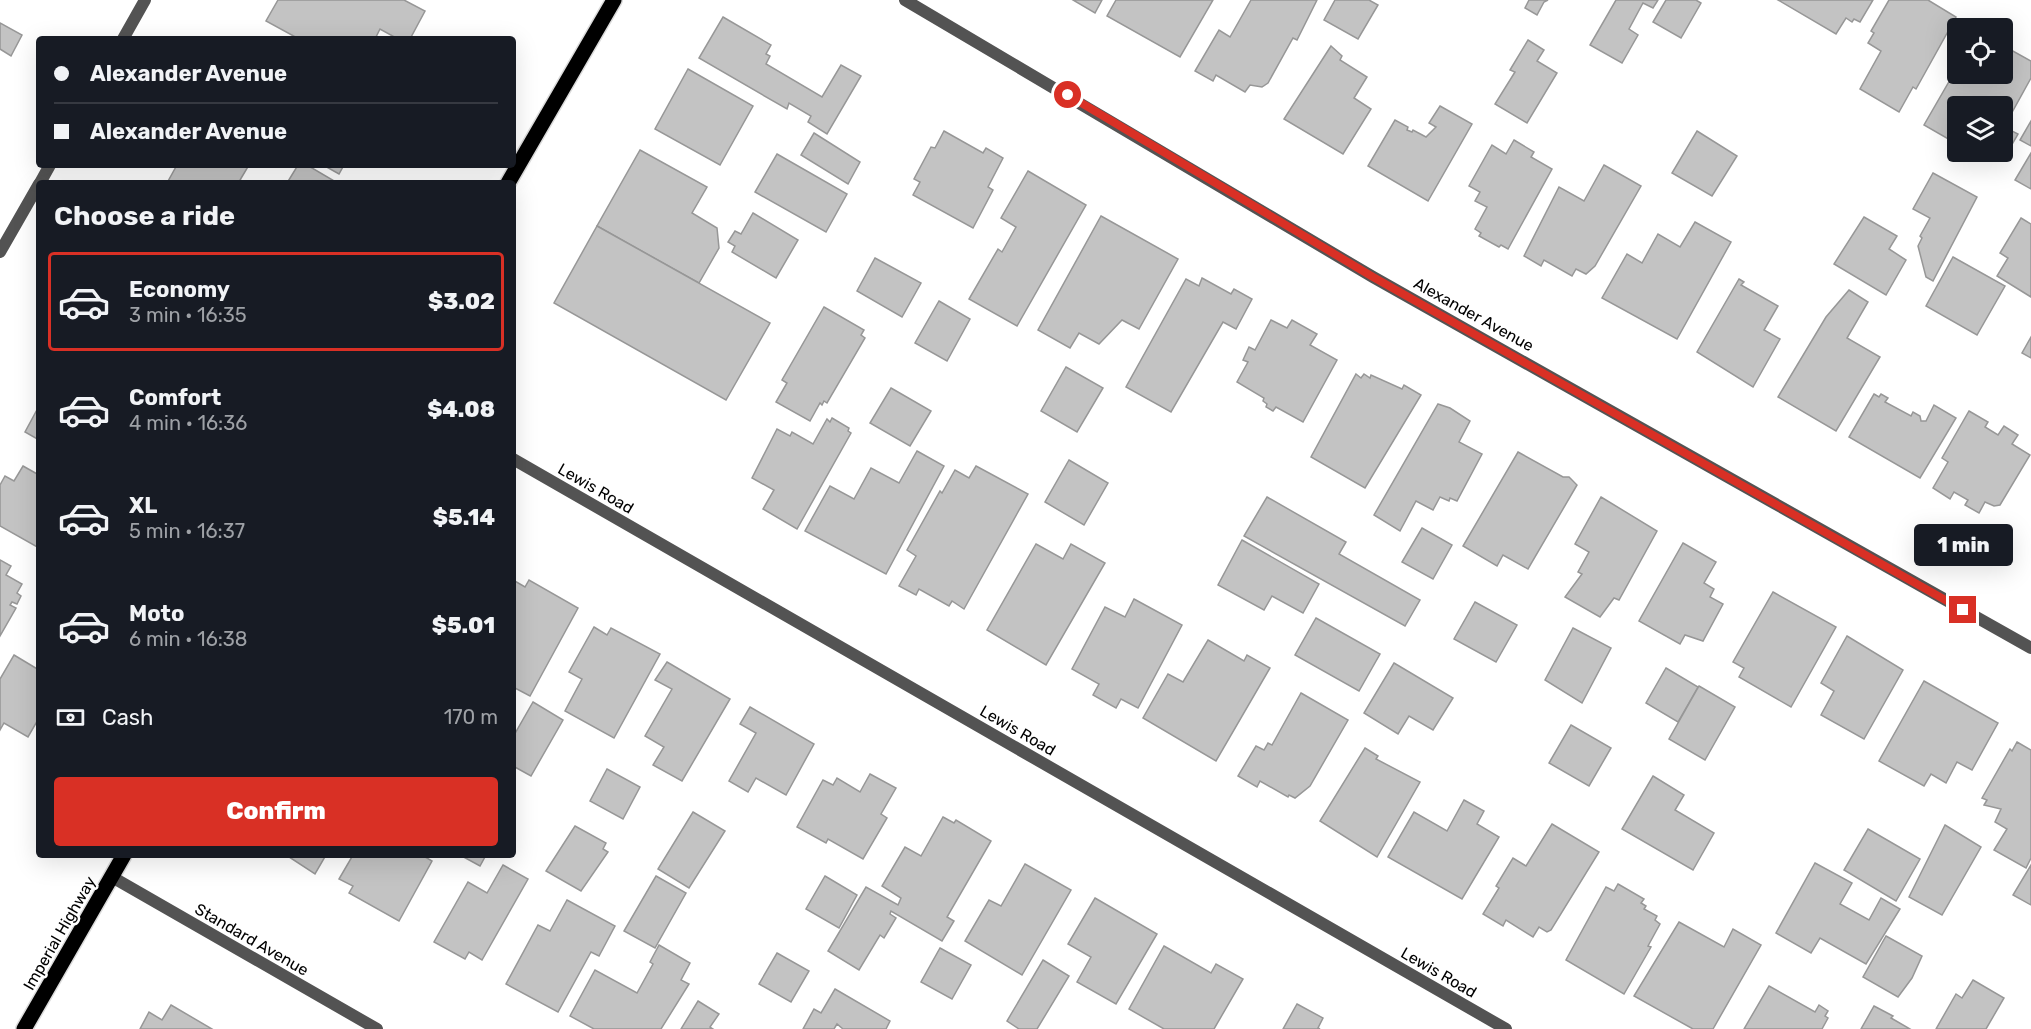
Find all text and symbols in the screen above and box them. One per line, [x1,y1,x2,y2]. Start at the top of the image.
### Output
map controls [1947,18,2013,162]
button: locate [1947,18,2013,84]
text: Alexander Avenue [90,60,287,87]
route start [1054,81,1081,108]
button: layers [1947,96,2013,162]
text: Alexander Avenue [90,118,287,145]
text: Choose a ride [54,200,235,232]
street label: Alexander Avenue [1410,274,1537,355]
icon: car [57,275,111,329]
text: Economy [129,276,230,303]
text: $3.02 [428,288,495,315]
text: 3 min · 16:35 [129,303,247,327]
icon: car [57,383,111,437]
text: Comfort [129,384,221,411]
text: $4.08 [427,396,495,423]
text: 4 min · 16:36 [129,411,247,435]
street label: Lewis Road [555,459,637,518]
icon: car [57,491,111,545]
text: XL [129,492,157,519]
text: $5.14 [433,504,495,531]
text: 5 min · 16:37 [129,519,245,543]
callout: 1 min [1914,523,2012,565]
text: 1 min [1937,533,1990,557]
route end [1949,596,1976,623]
icon: car [57,599,111,653]
text: Moto [129,600,184,627]
text: $5.01 [432,612,495,639]
text: 6 min · 16:38 [129,627,248,651]
icon: cash [54,701,87,734]
street label: Lewis Road [977,701,1059,760]
text: Cash [102,704,153,731]
text: 170 m [444,705,498,729]
button: Confirm [54,777,498,846]
street label: Imperial Highway [19,873,100,994]
street label: Standard Avenue [192,899,312,980]
street label: Lewis Road [1398,943,1480,1002]

